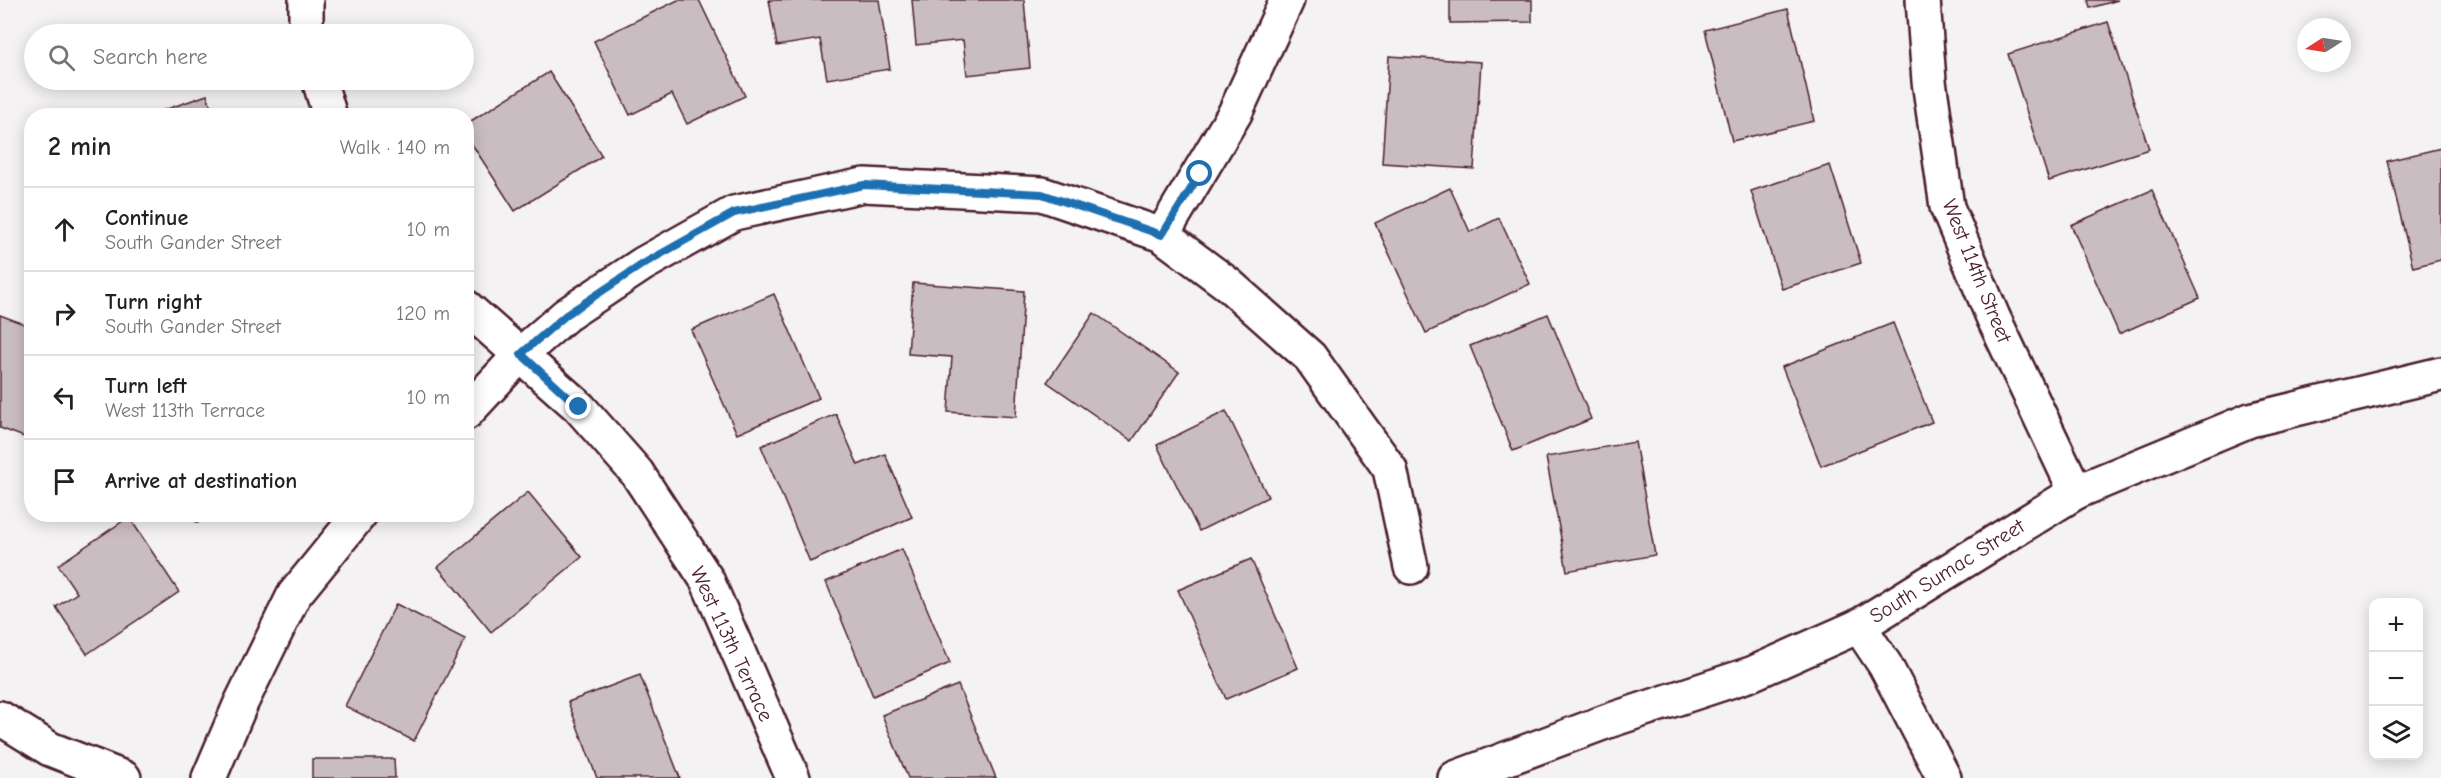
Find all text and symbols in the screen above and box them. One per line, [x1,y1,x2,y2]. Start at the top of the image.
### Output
north arrow [2297,18,2351,72]
search box [24,24,474,90]
icon: search [45,41,78,74]
text: Search here [93,44,208,70]
text: 2 min [48,132,111,162]
text: Walk · 140 m [340,136,450,159]
route start [1186,160,1212,186]
street label: West 114th Street [1937,196,2017,347]
text: Continue [105,205,188,231]
icon: ahead [48,213,81,246]
text: 10 m [407,218,450,241]
text: South Gander Street [105,231,281,254]
text: Turn right [105,289,202,315]
icon: right [48,297,81,330]
text: 120 m [396,302,450,325]
text: South Gander Street [105,315,281,338]
text: Turn left [105,373,187,399]
icon: left [48,381,81,414]
text: 10 m [407,386,450,409]
route end [565,393,591,419]
text: West 113th Terrace [105,399,265,422]
icon: arrive [48,465,81,498]
text: Arrive at destination [105,468,297,494]
street label: South Sumac Street [1865,513,2030,628]
street label: West 113th Terrace [686,563,778,725]
map controls [2369,598,2423,760]
button: + [2369,598,2423,652]
button: − [2369,652,2423,706]
button: layers [2369,706,2423,760]

